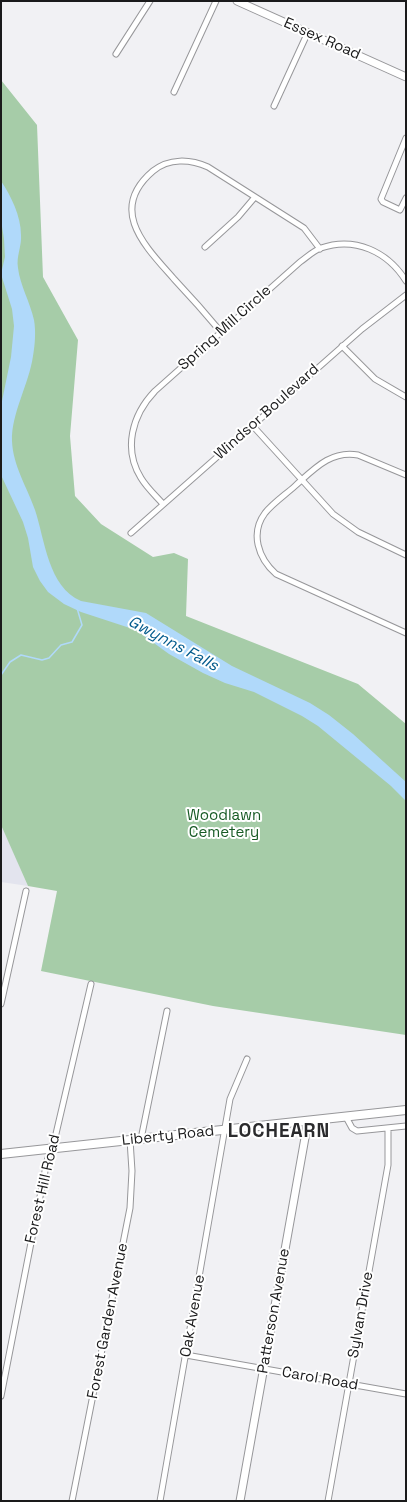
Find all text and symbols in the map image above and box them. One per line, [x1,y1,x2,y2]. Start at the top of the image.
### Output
street label: Essex Road [281,14,363,64]
street label: Spring Mill Circle [175,282,275,374]
street label: Windsor Boulevard [211,360,323,464]
water label: Gwynns Falls [125,612,221,676]
park label: Woodlawn Cemetery [187,807,261,842]
district label: LOCHEARN [228,1121,330,1143]
street label: Liberty Road [121,1122,215,1150]
street label: Forest Hill Road [22,1133,64,1245]
street label: Forest Garden Avenue [84,1241,132,1401]
street label: Patterson Avenue [254,1247,294,1375]
street label: Sylvan Drive [345,1270,377,1360]
street label: Oak Avenue [177,1273,209,1359]
street label: Carol Road [280,1363,360,1395]

